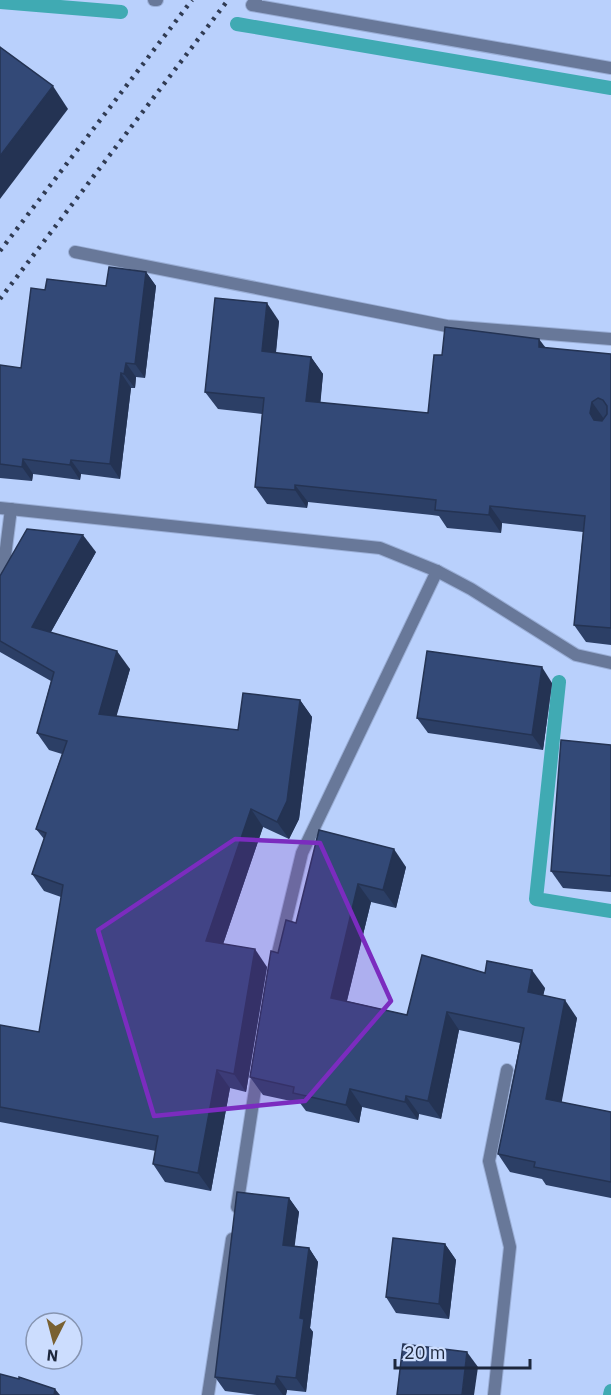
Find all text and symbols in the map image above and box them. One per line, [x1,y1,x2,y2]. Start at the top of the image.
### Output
north arrow [24,1311,84,1371]
scale bar [395,1332,530,1370]
text: 20 m [404,1341,446,1364]
text: N [46,1345,59,1366]

